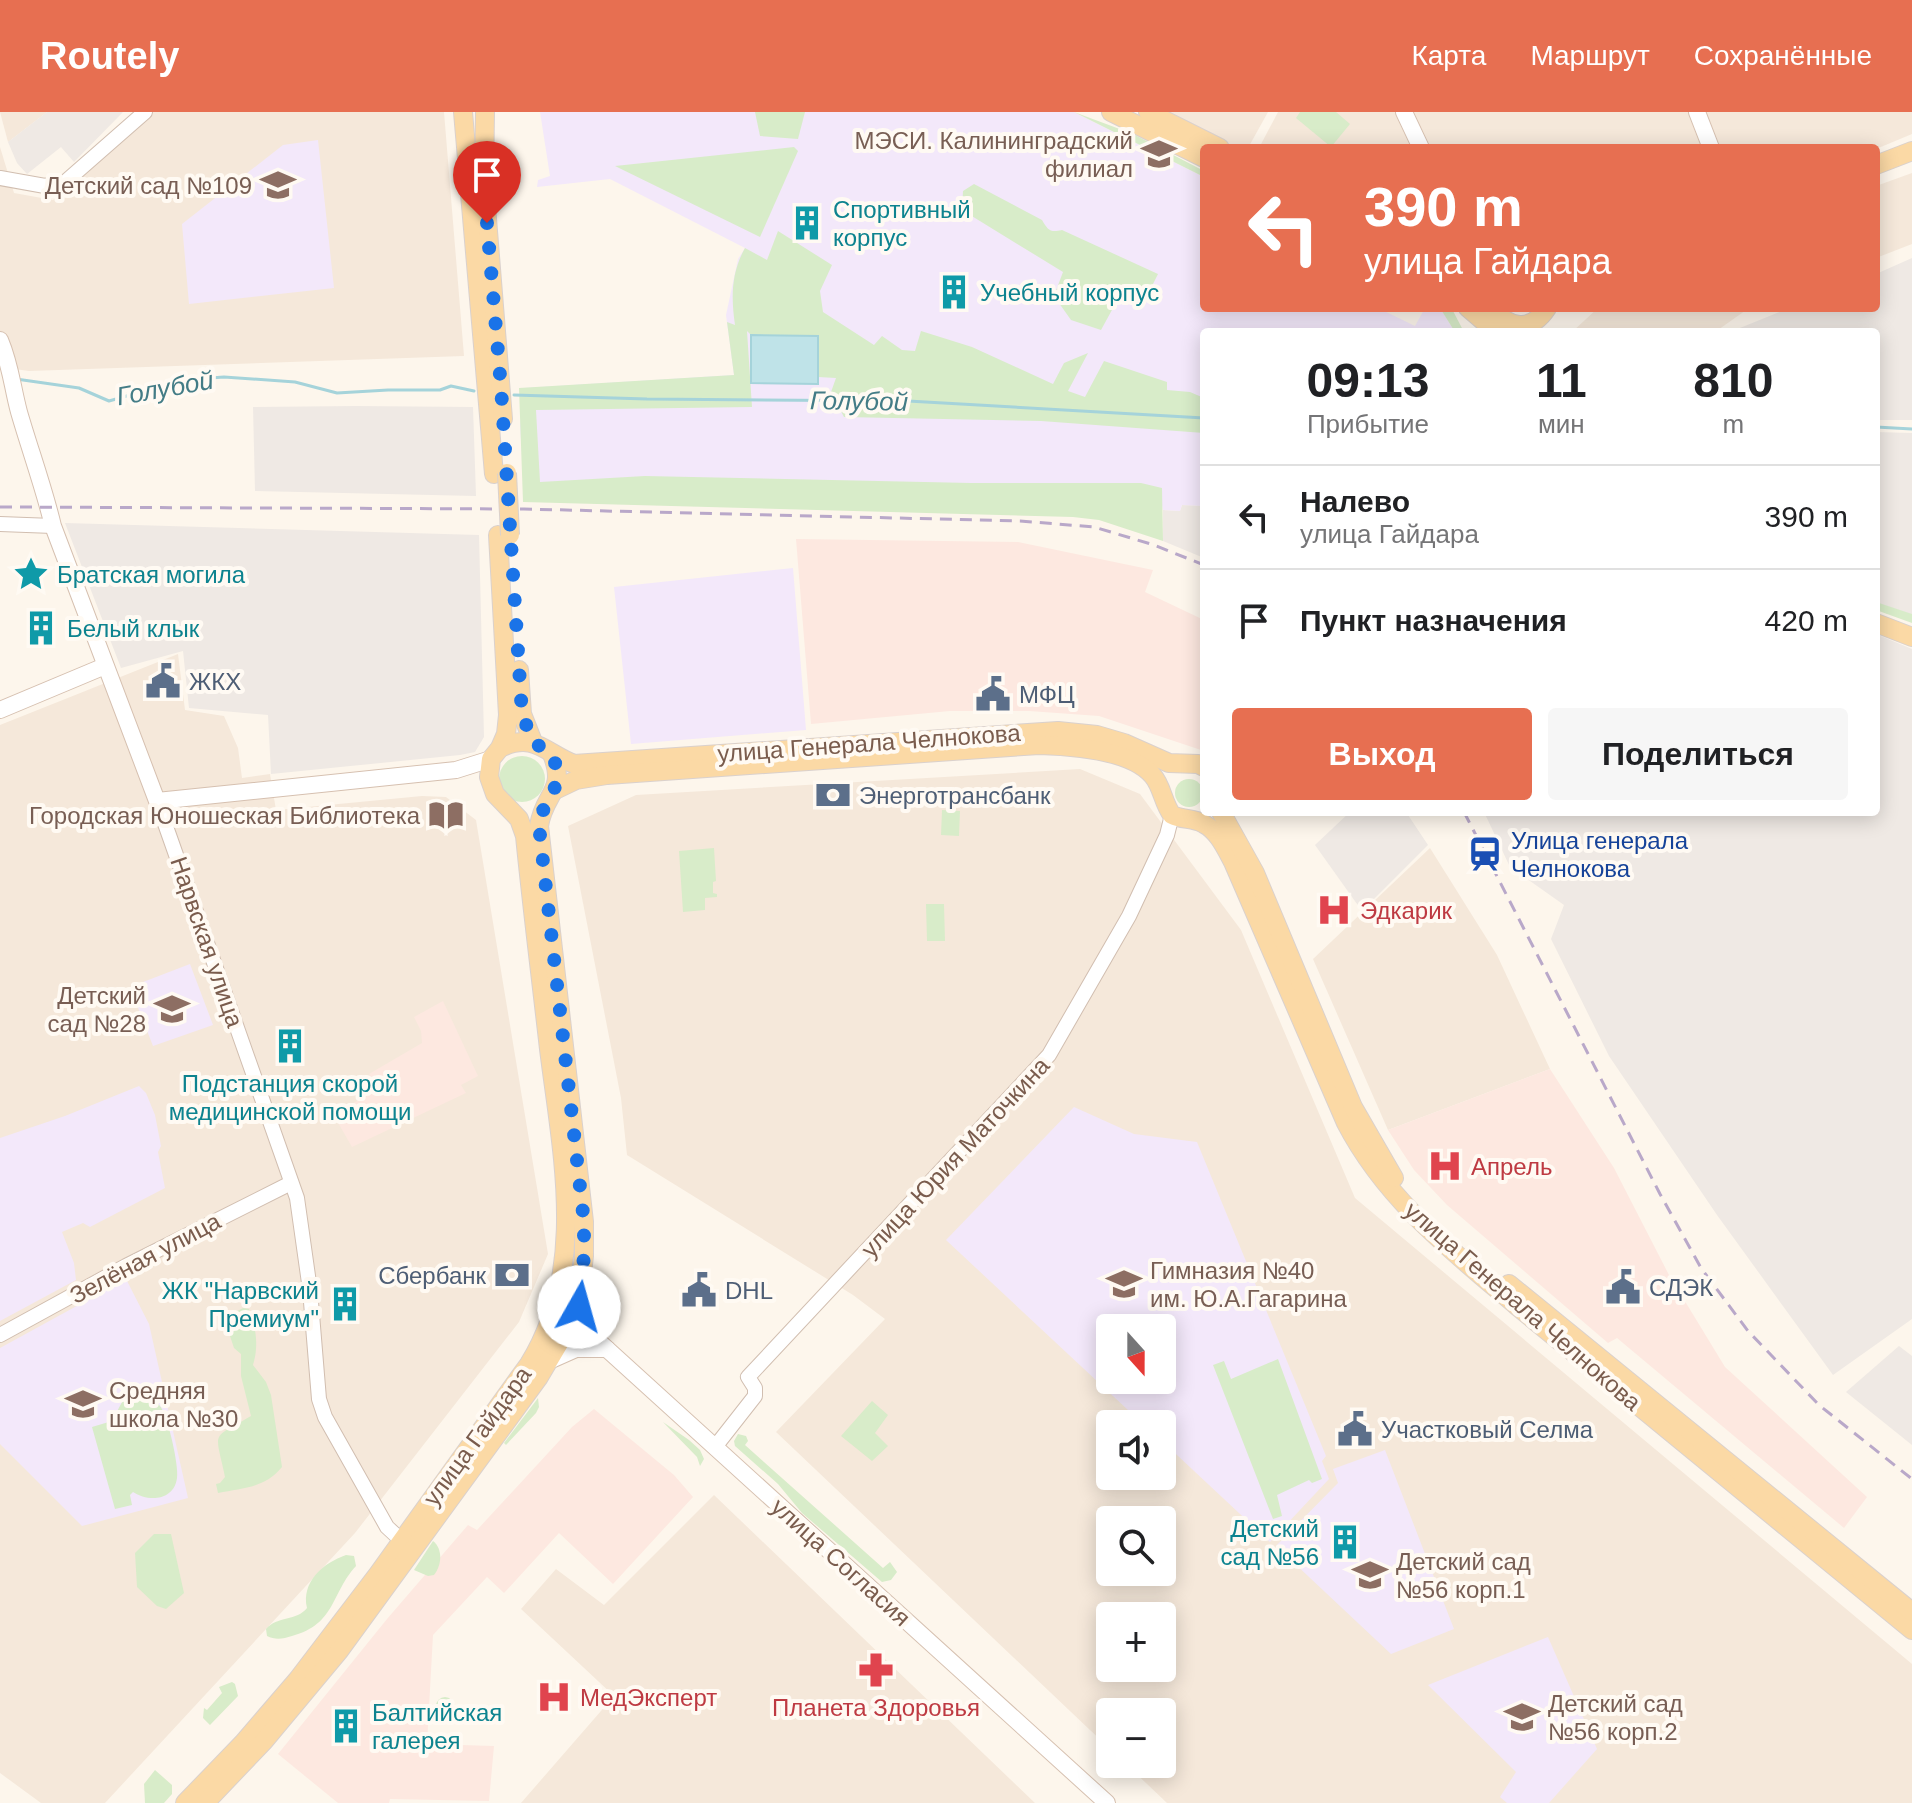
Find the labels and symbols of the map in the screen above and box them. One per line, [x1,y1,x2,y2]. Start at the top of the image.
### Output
place label: МЭСИ. Калининградский филиал [854,127,1133,182]
school or university icon: МЭСИ. Калининградский филиал [1140,135,1178,173]
pin [453,141,521,223]
school or university icon: Детский сад №109 [259,166,297,204]
place label: Детский сад №109 [45,172,252,199]
place label: Спортивный корпус [833,196,971,251]
building icon: Спортивный корпус [788,204,826,242]
building icon: Учебный корпус [935,273,973,311]
place label: Учебный корпус [980,279,1159,306]
water label: Голубой [114,365,216,411]
water label: Голубой [810,385,908,417]
place icon: Братская могила [12,555,50,593]
place label: Братская могила [57,561,246,588]
building icon: Белый клык [22,609,60,647]
place label: Белый клык [67,615,200,642]
public building icon: ЖКХ [144,662,182,700]
place label: ЖКХ [189,668,241,695]
public building icon: МФЦ [974,675,1012,713]
place label: МФЦ [1019,681,1075,708]
street label: улица Генерала Челнокова [717,719,1022,767]
bank icon: Энерготрансбанк [814,776,852,814]
place label: Энерготрансбанк [859,782,1051,809]
library icon: Городская Юношеская Библиотека [427,796,465,834]
place label: Городская Юношеская Библиотека [29,802,421,829]
place label: Улица генерала Челнокова [1511,827,1689,882]
station icon: Улица генерала Челнокова [1466,835,1504,873]
street label: Нарвская улица [165,853,249,1031]
hospital icon: Эдкарик [1315,891,1353,929]
place label: Эдкарик [1360,897,1453,924]
place label: Детский сад №28 [48,982,146,1037]
school or university icon: Детский сад №28 [153,990,191,1028]
building icon: Подстанция скорой медицинской помощи [271,1027,309,1065]
street label: улица Юрия Маточкина [855,1051,1055,1262]
place label: Подстанция скорой медицинской помощи [169,1070,411,1125]
hospital icon: Апрель [1426,1147,1464,1185]
place label: Апрель [1471,1153,1552,1180]
street label: улица Генерала Челнокова [1400,1196,1647,1416]
street label: Зелёная улица [65,1207,225,1309]
bank icon: Сбербанк [493,1256,531,1294]
place label: Гимназия №40 им. Ю.А.Гагарина [1150,1257,1347,1312]
place label: Сбербанк [378,1262,486,1289]
position arrow [537,1265,621,1349]
school or university icon: Гимназия №40 им. Ю.А.Гагарина [1105,1265,1143,1303]
public building icon: СДЭК [1604,1268,1642,1306]
public building icon: DHL [680,1271,718,1309]
place label: СДЭК [1649,1274,1713,1301]
place label: ЖК "Нарвский Премиум" [162,1277,319,1332]
place label: DHL [725,1277,773,1304]
building icon: ЖК "Нарвский Премиум" [326,1285,364,1323]
north arrow [1096,1314,1176,1394]
street label: улица Гайдара [418,1361,537,1511]
place label: Средняя школа №30 [109,1377,238,1432]
school or university icon: Средняя школа №30 [64,1385,102,1423]
public building icon: Участковый Селма [1336,1410,1374,1448]
place label: Участковый Селма [1381,1416,1594,1443]
street label: улица Согласия [766,1493,916,1631]
place label: Детский сад №56 [1221,1515,1319,1570]
building icon: Детский сад №56 [1326,1523,1364,1561]
place label: Детский сад №56 корп.1 [1396,1548,1531,1603]
school or university icon: Детский сад №56 корп.1 [1351,1556,1389,1594]
pharmacy icon: Планета Здоровья [857,1651,895,1689]
hospital icon: МедЭксперт [535,1678,573,1716]
place label: МедЭксперт [580,1684,717,1711]
place label: Детский сад №56 корп.2 [1548,1690,1683,1745]
place label: Планета Здоровья [772,1694,980,1721]
school or university icon: Детский сад №56 корп.2 [1503,1698,1541,1736]
place label: Балтийская галерея [372,1699,502,1754]
building icon: Балтийская галерея [327,1707,365,1745]

